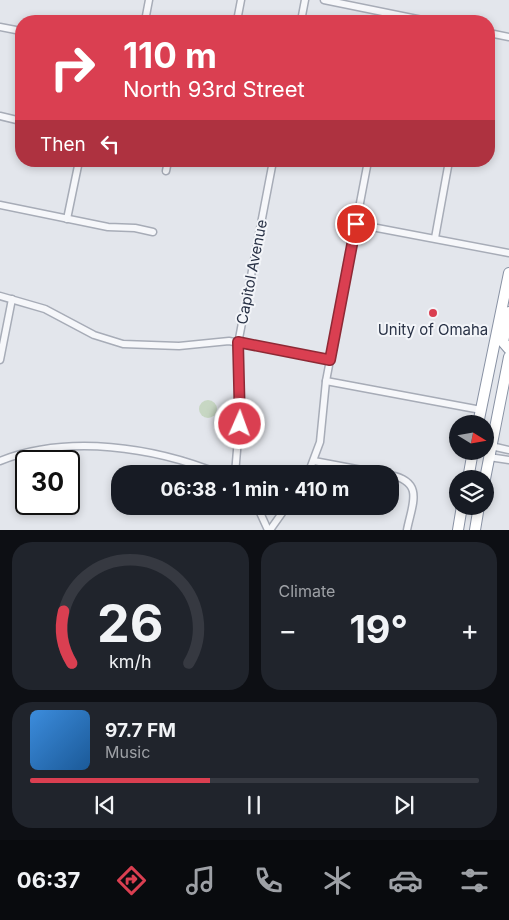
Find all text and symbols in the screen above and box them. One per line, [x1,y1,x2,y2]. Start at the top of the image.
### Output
text: 110 m [123,34,217,76]
icon: right [40,35,105,100]
text: North 93rd Street [123,76,305,102]
icon: left [96,130,124,158]
text: Then [40,133,86,156]
pin [335,203,377,245]
icon: arrive [342,210,370,238]
street label: Capitol Avenue [232,218,271,326]
marker: Unity of Omaha [427,307,439,319]
place label: Unity of Omaha [378,320,488,339]
position arrow [213,397,265,449]
north arrow [449,415,494,460]
map controls [449,415,494,515]
speed limit sign: 30 [15,450,80,515]
button: layers [449,470,494,515]
text: 06:38 · 1 min · 410 m [161,478,349,501]
text: Climate [279,581,335,601]
text: 26 [97,592,164,655]
text: 19° [349,606,408,652]
text: − [279,613,297,647]
text: + [460,613,479,647]
text: km/h [109,651,151,672]
text: 97.7 FM [105,719,176,742]
text: Music [105,742,150,762]
icon: previous [91,791,119,819]
icon: pause [240,791,268,819]
icon: next [390,791,418,819]
icon: directions [114,863,149,898]
icon: music [183,863,218,898]
icon: phone [251,863,286,898]
icon: climate [320,863,355,898]
icon: car [388,863,423,898]
icon: filters [457,863,492,898]
text: 06:37 [17,867,80,893]

